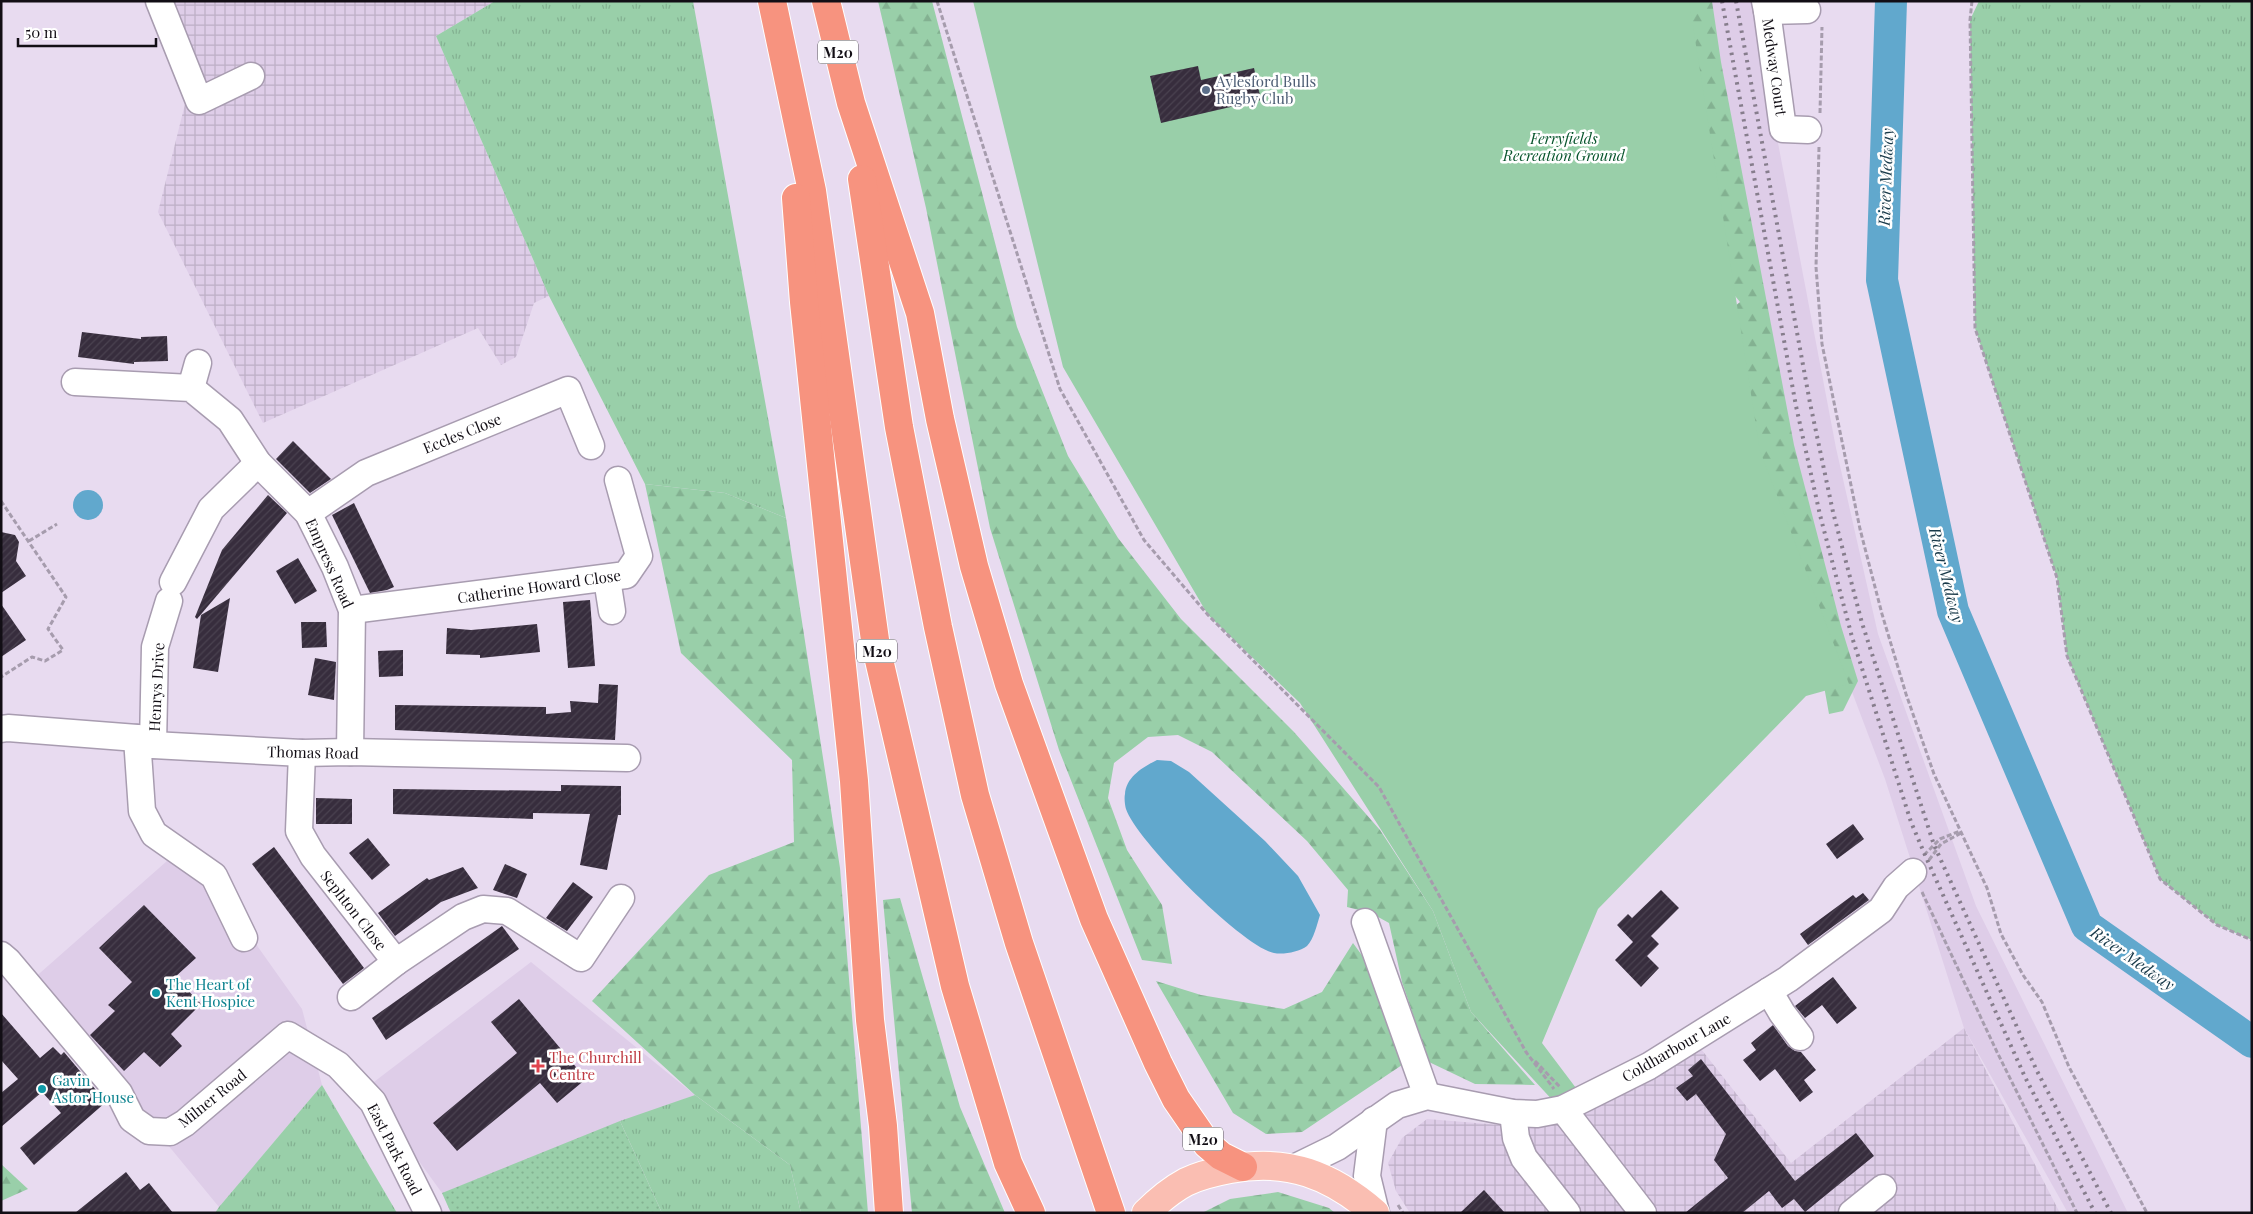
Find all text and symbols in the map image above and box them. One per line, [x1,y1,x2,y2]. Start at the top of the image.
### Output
scale bar [18,15,155,47]
street label: Medway Court [1758,17,1792,118]
text: 50 m [25,22,58,42]
road number: M20 [818,41,858,64]
place label: Aylesford Bulls Rugby Club [1215,71,1316,108]
marker: Aylesford Bulls Rugby Club [1200,84,1212,96]
water label: River Medway [1873,127,1897,227]
park label: Ferryfields Recreation Ground [1502,128,1626,165]
street label: Eccles Close [420,408,504,458]
street label: Empress Road [301,515,359,611]
water label: River Medway [1925,524,1969,625]
street label: Catherine Howard Close [456,565,622,607]
road number: M20 [857,640,897,662]
street label: Henrys Drive [144,642,168,732]
street label: Thomas Road [267,741,359,763]
street label: Sephton Close [316,866,392,954]
water label: River Medway [2086,921,2179,995]
place label: The Heart of Kent Hospice [166,974,255,1011]
marker: The Heart of Kent Hospice [150,987,162,999]
street label: Coldharbour Lane [1618,1008,1734,1086]
place label: The Churchill Centre [549,1047,642,1084]
marker: The Churchill Centre [531,1059,545,1073]
street label: Milner Road [174,1064,251,1132]
place label: Gavin Astor House [51,1070,134,1107]
marker: Gavin Astor House [36,1083,48,1095]
street label: East Park Road [363,1100,427,1199]
road number: M20 [1183,1128,1223,1150]

